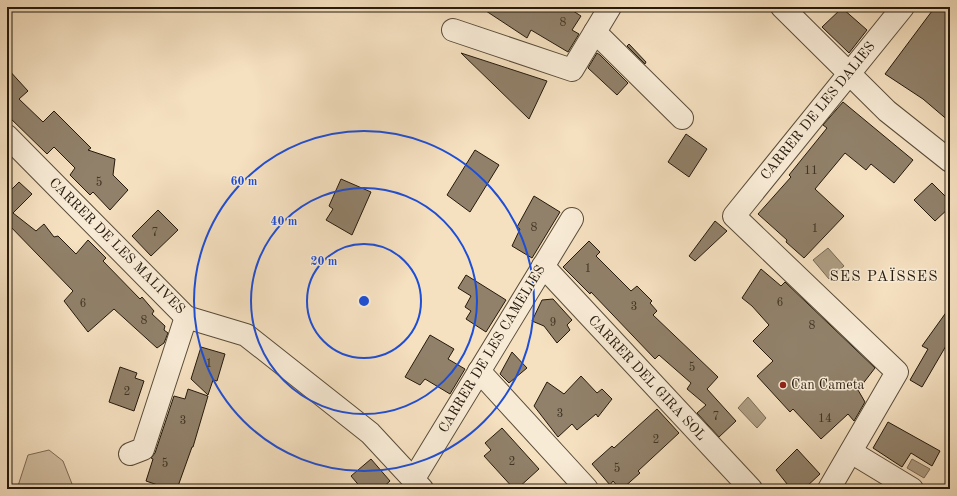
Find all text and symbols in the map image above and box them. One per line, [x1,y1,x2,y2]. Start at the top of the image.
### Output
house number: 8 [560,17,567,29]
street label: CARRER DE LES DALIES [758,39,878,183]
house number: 11 [804,165,818,177]
street label: CARRER DE LES MALIVES [46,175,188,317]
house number: 5 [96,176,103,189]
text: 60 m [231,176,258,188]
text: 40 m [271,216,298,228]
house number: 8 [531,222,538,234]
house number: 1 [812,223,818,235]
house number: 7 [152,227,158,239]
text: 20 m [311,256,338,268]
street label: CARRER DE LES CAMELIES [436,263,548,435]
house number: 1 [585,263,591,275]
district label: SES PAÏSSES [830,267,938,285]
centre of rings [357,294,371,308]
house number: 6 [777,297,784,309]
house number: 6 [80,298,87,310]
house number: 3 [631,301,637,313]
street label: CARRER DEL GIRA SOL [586,313,708,443]
house number: 8 [141,315,148,327]
house number: 9 [550,317,556,329]
house number: 8 [809,320,816,332]
house number: 1 [206,358,212,370]
house number: 5 [689,361,696,374]
place label: Can Cameta [791,378,865,392]
marker: Can Cameta [778,380,788,390]
house number: 2 [124,386,130,398]
house number: 3 [557,408,563,420]
house number: 7 [713,411,719,423]
house number: 14 [818,413,832,425]
house number: 3 [180,415,186,427]
house number: 2 [653,434,659,446]
house number: 2 [509,456,515,468]
house number: 5 [162,457,169,470]
house number: 5 [614,462,621,475]

